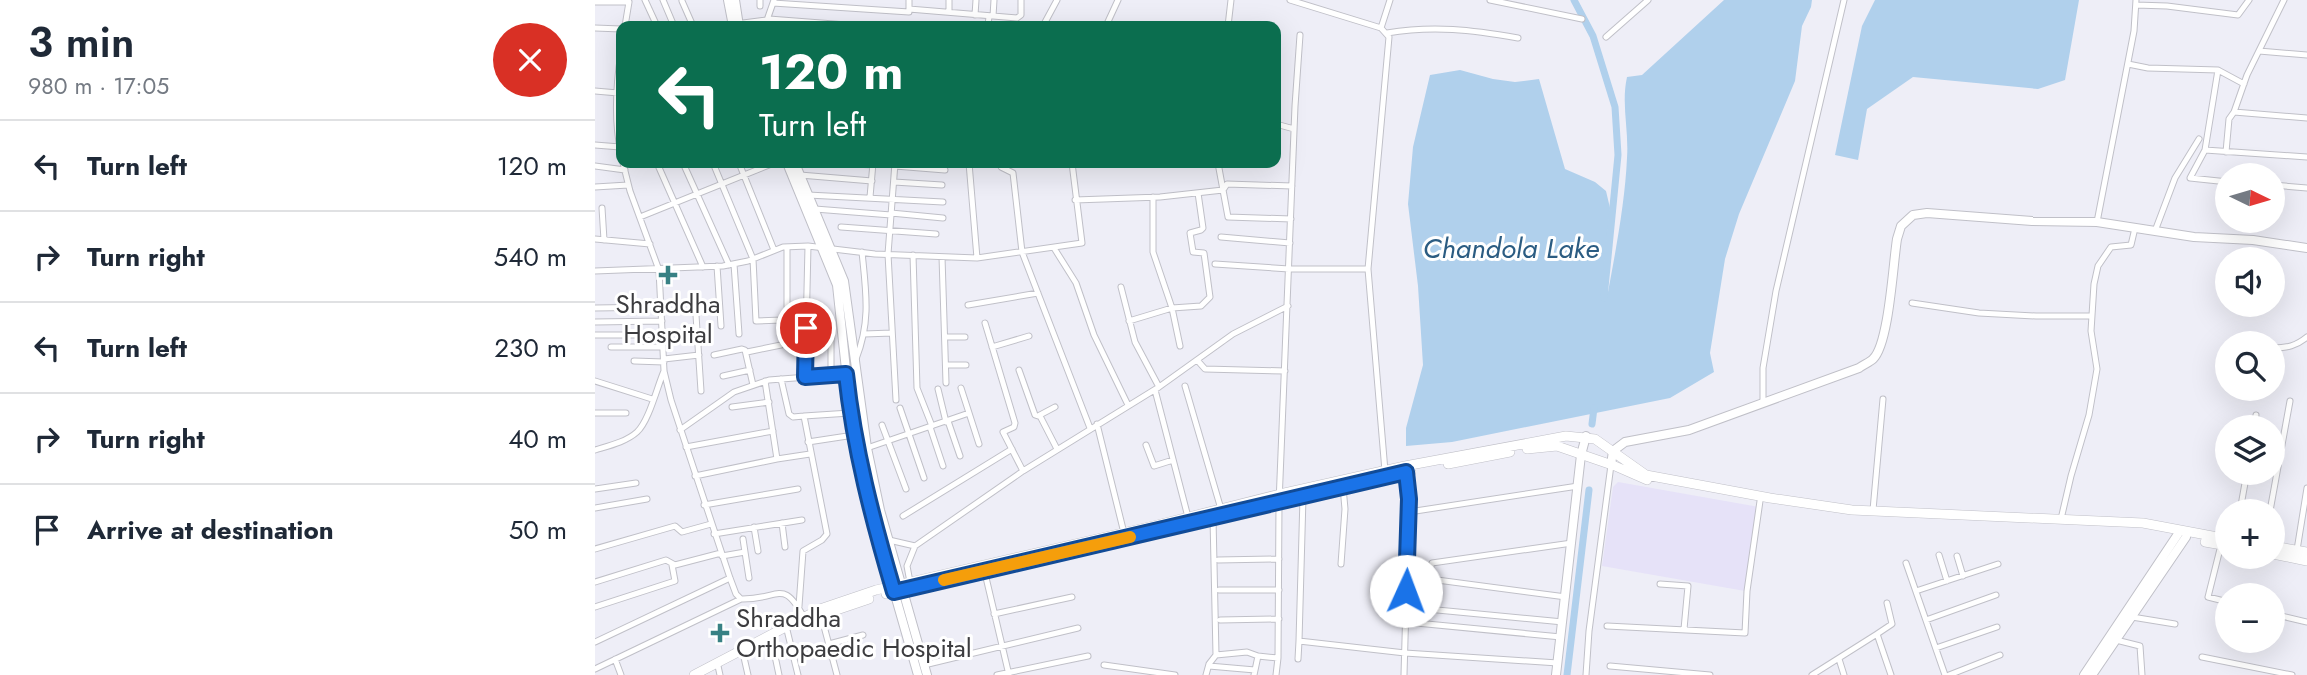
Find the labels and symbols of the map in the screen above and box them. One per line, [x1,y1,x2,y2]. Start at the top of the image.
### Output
north arrow [2215,163,2285,233]
water label: Chandola Lake [1423,228,1599,269]
marker: Shraddha Hospital [658,265,678,285]
place label: Shraddha Hospital [615,285,721,353]
pin [776,298,836,358]
position arrow [1369,554,1443,628]
place label: Shraddha Orthopaedic Hospital [736,599,972,667]
marker: Shraddha Orthopaedic Hospital [710,623,730,643]

